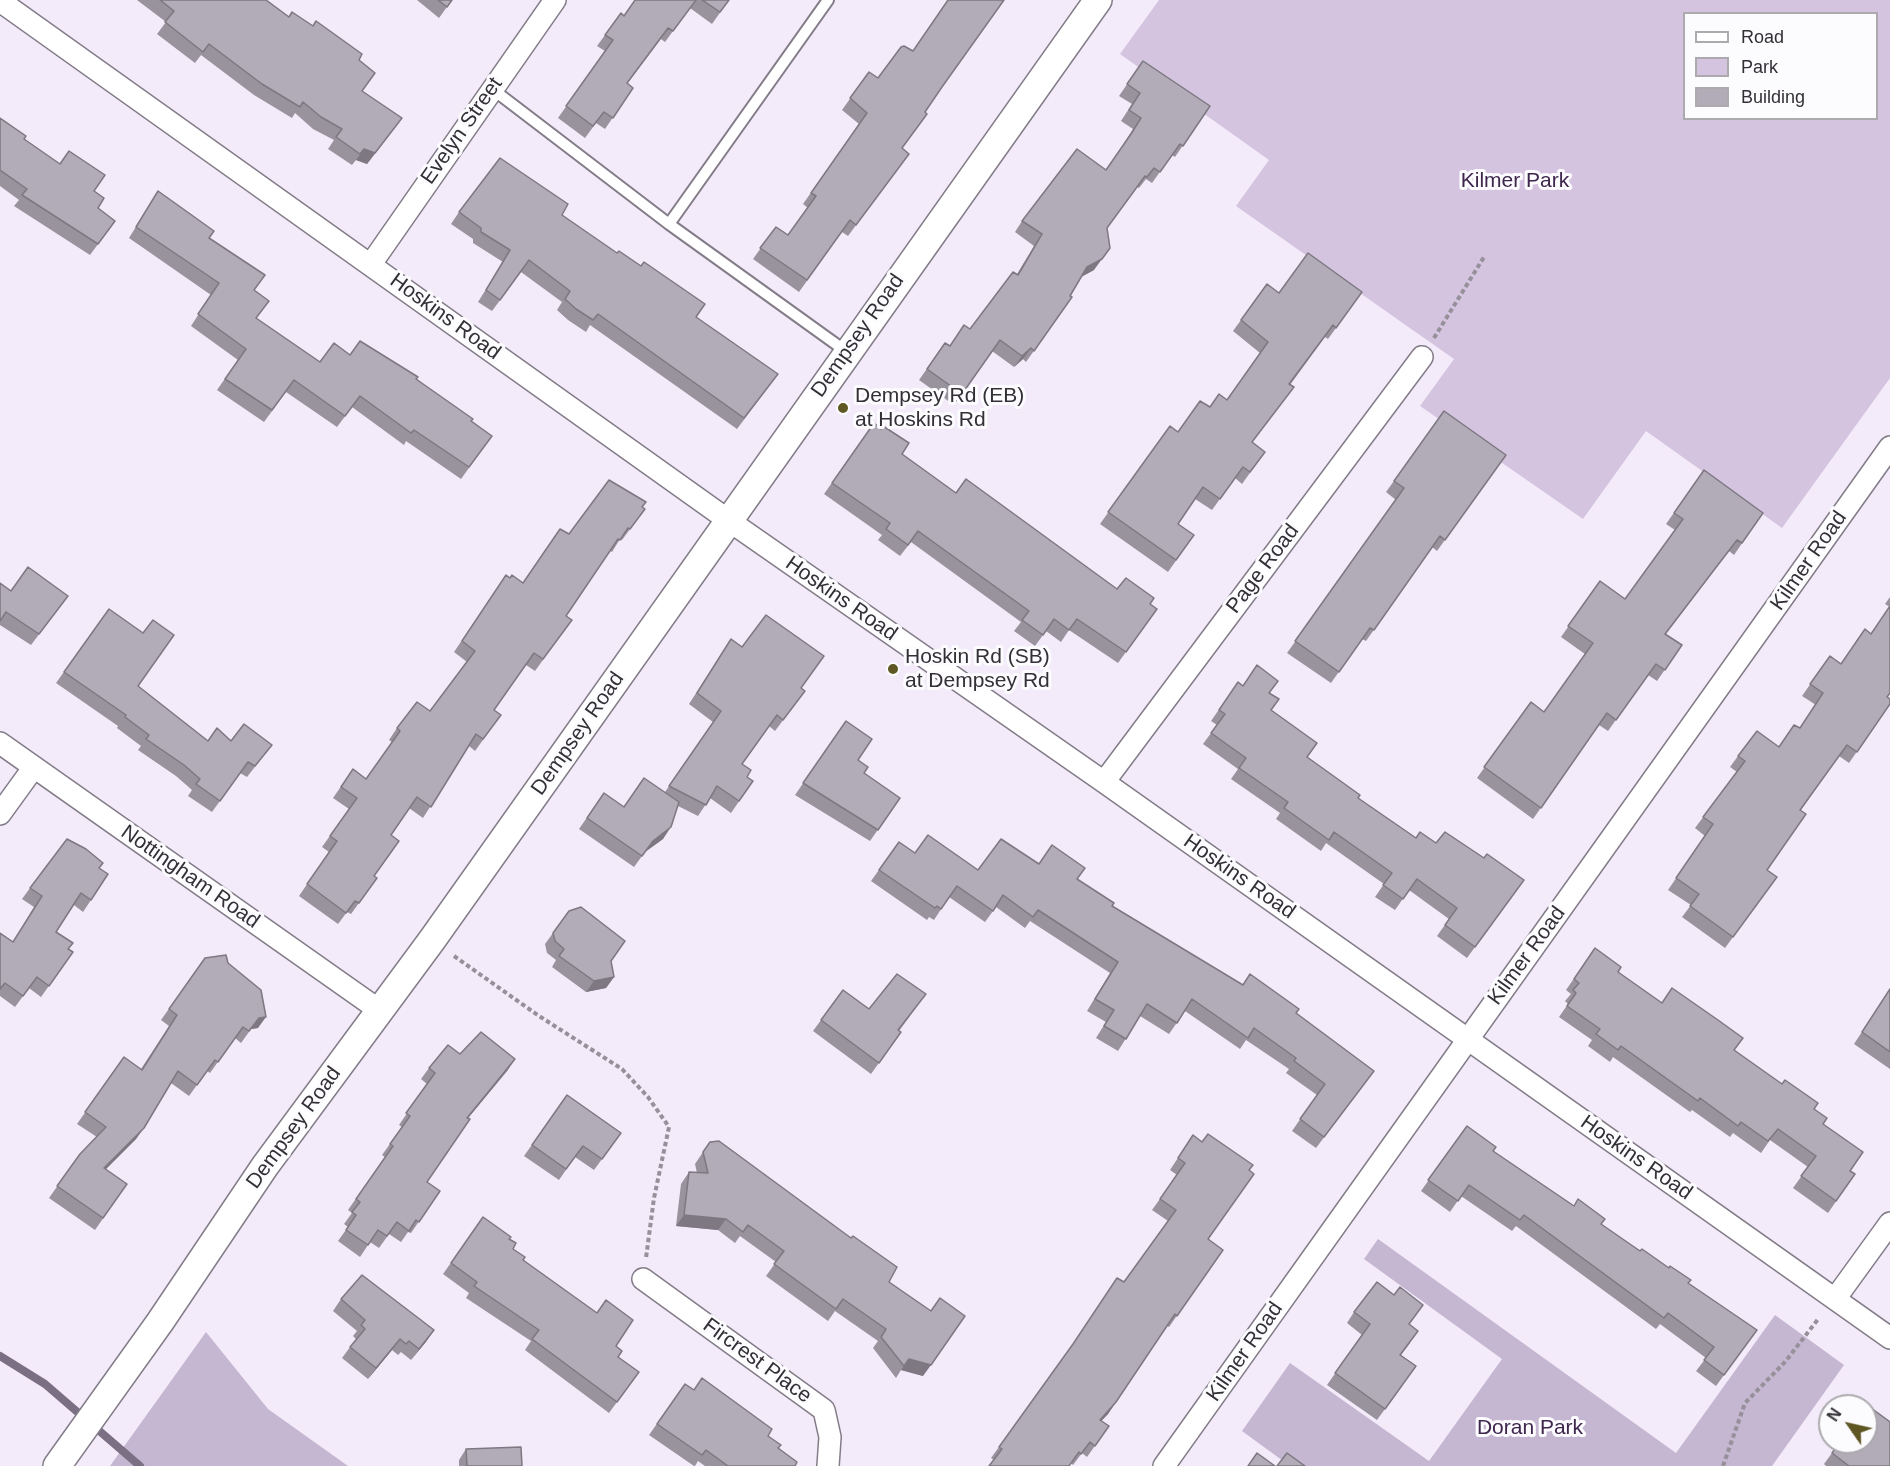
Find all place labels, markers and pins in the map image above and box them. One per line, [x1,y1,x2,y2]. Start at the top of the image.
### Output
place label: Dempsey Rd (EB) at Hoskins Rd [855,383,1024,433]
marker: Dempsey Rd (EB) at Hoskins Rd [836,401,850,415]
place label: Hoskin Rd (SB) at Dempsey Rd [905,644,1050,694]
marker: Hoskin Rd (SB) at Dempsey Rd [886,662,900,676]

